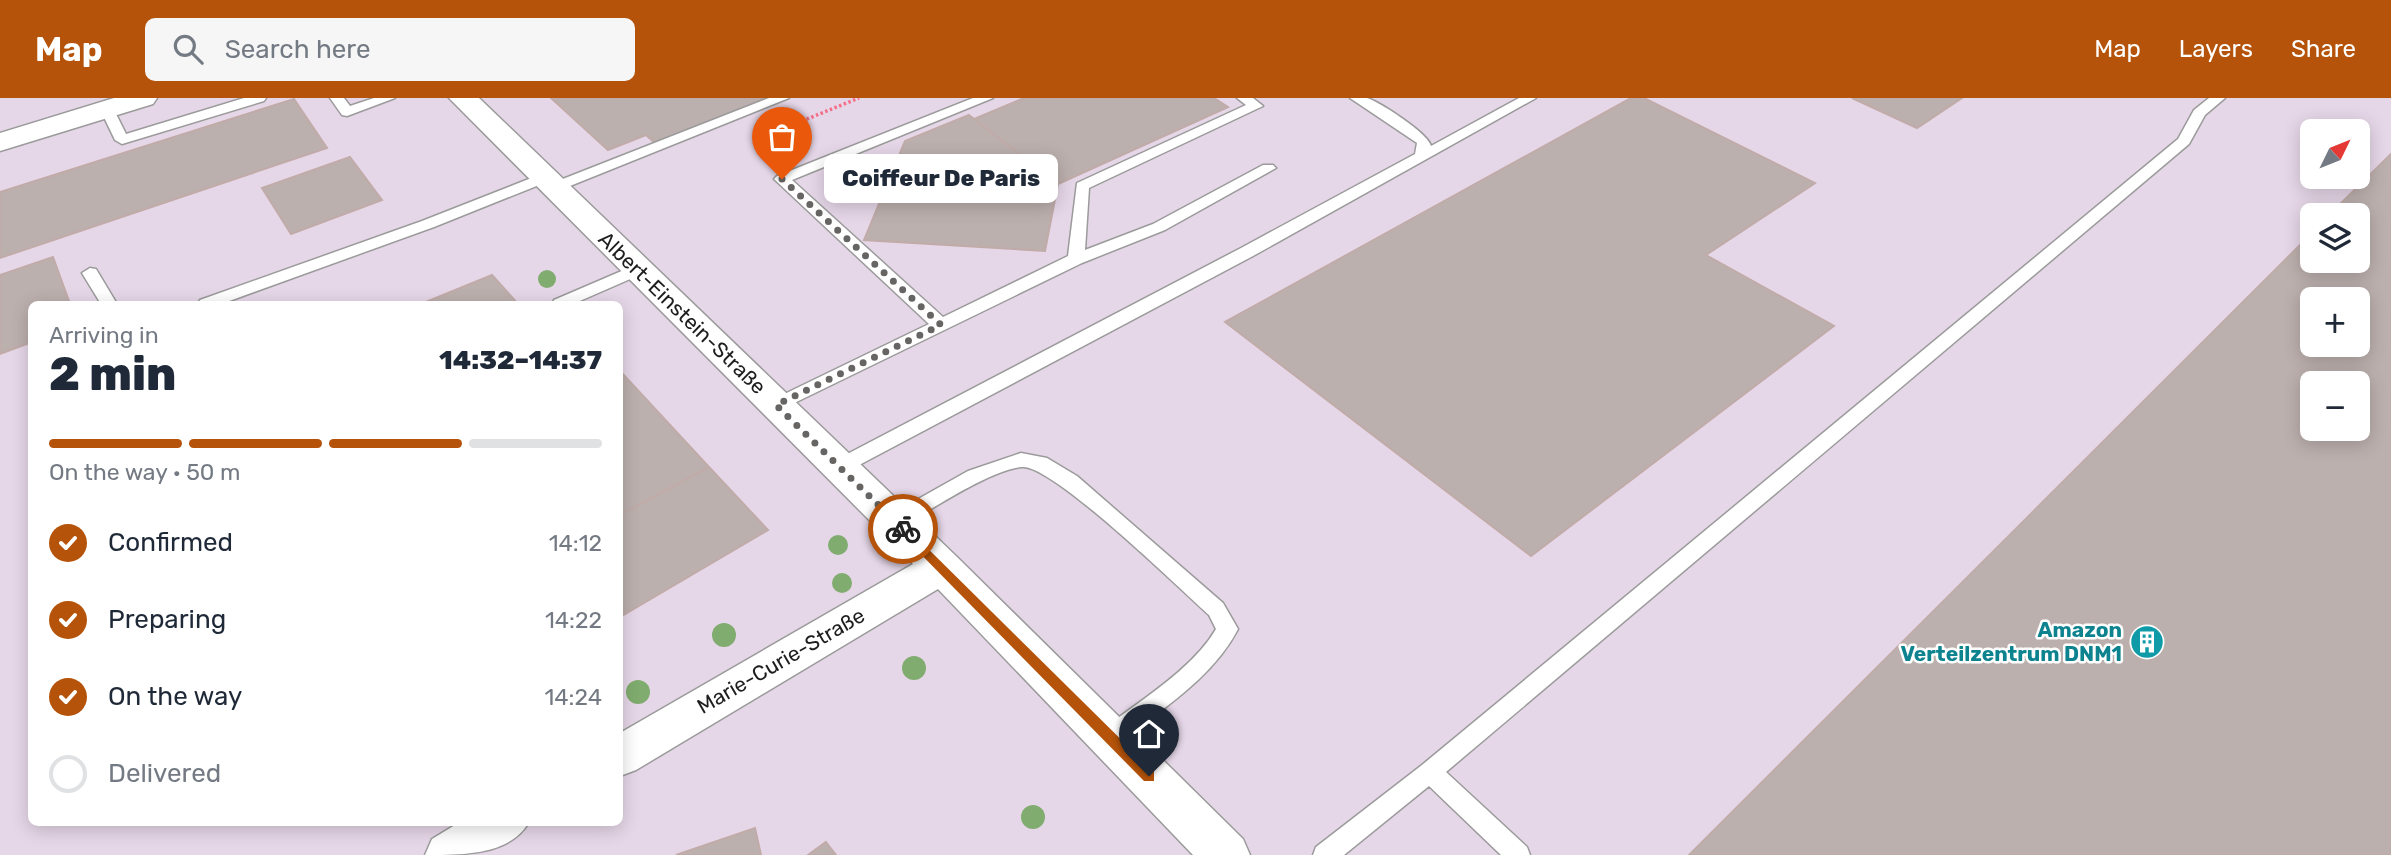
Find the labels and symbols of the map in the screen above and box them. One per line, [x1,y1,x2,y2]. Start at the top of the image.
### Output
pin [752,107,812,179]
north arrow [2300,119,2370,189]
callout: Coiffeur De Paris [824,154,1058,204]
street label: Albert-Einstein-Straße [593,226,771,399]
courier [868,494,938,564]
street label: Marie-Curie-Straße [693,602,869,719]
place label: Amazon Verteilzentrum DNM1 [1900,617,2122,666]
building icon: Amazon Verteilzentrum DNM1 [2128,623,2166,661]
pin [1119,704,1179,776]

